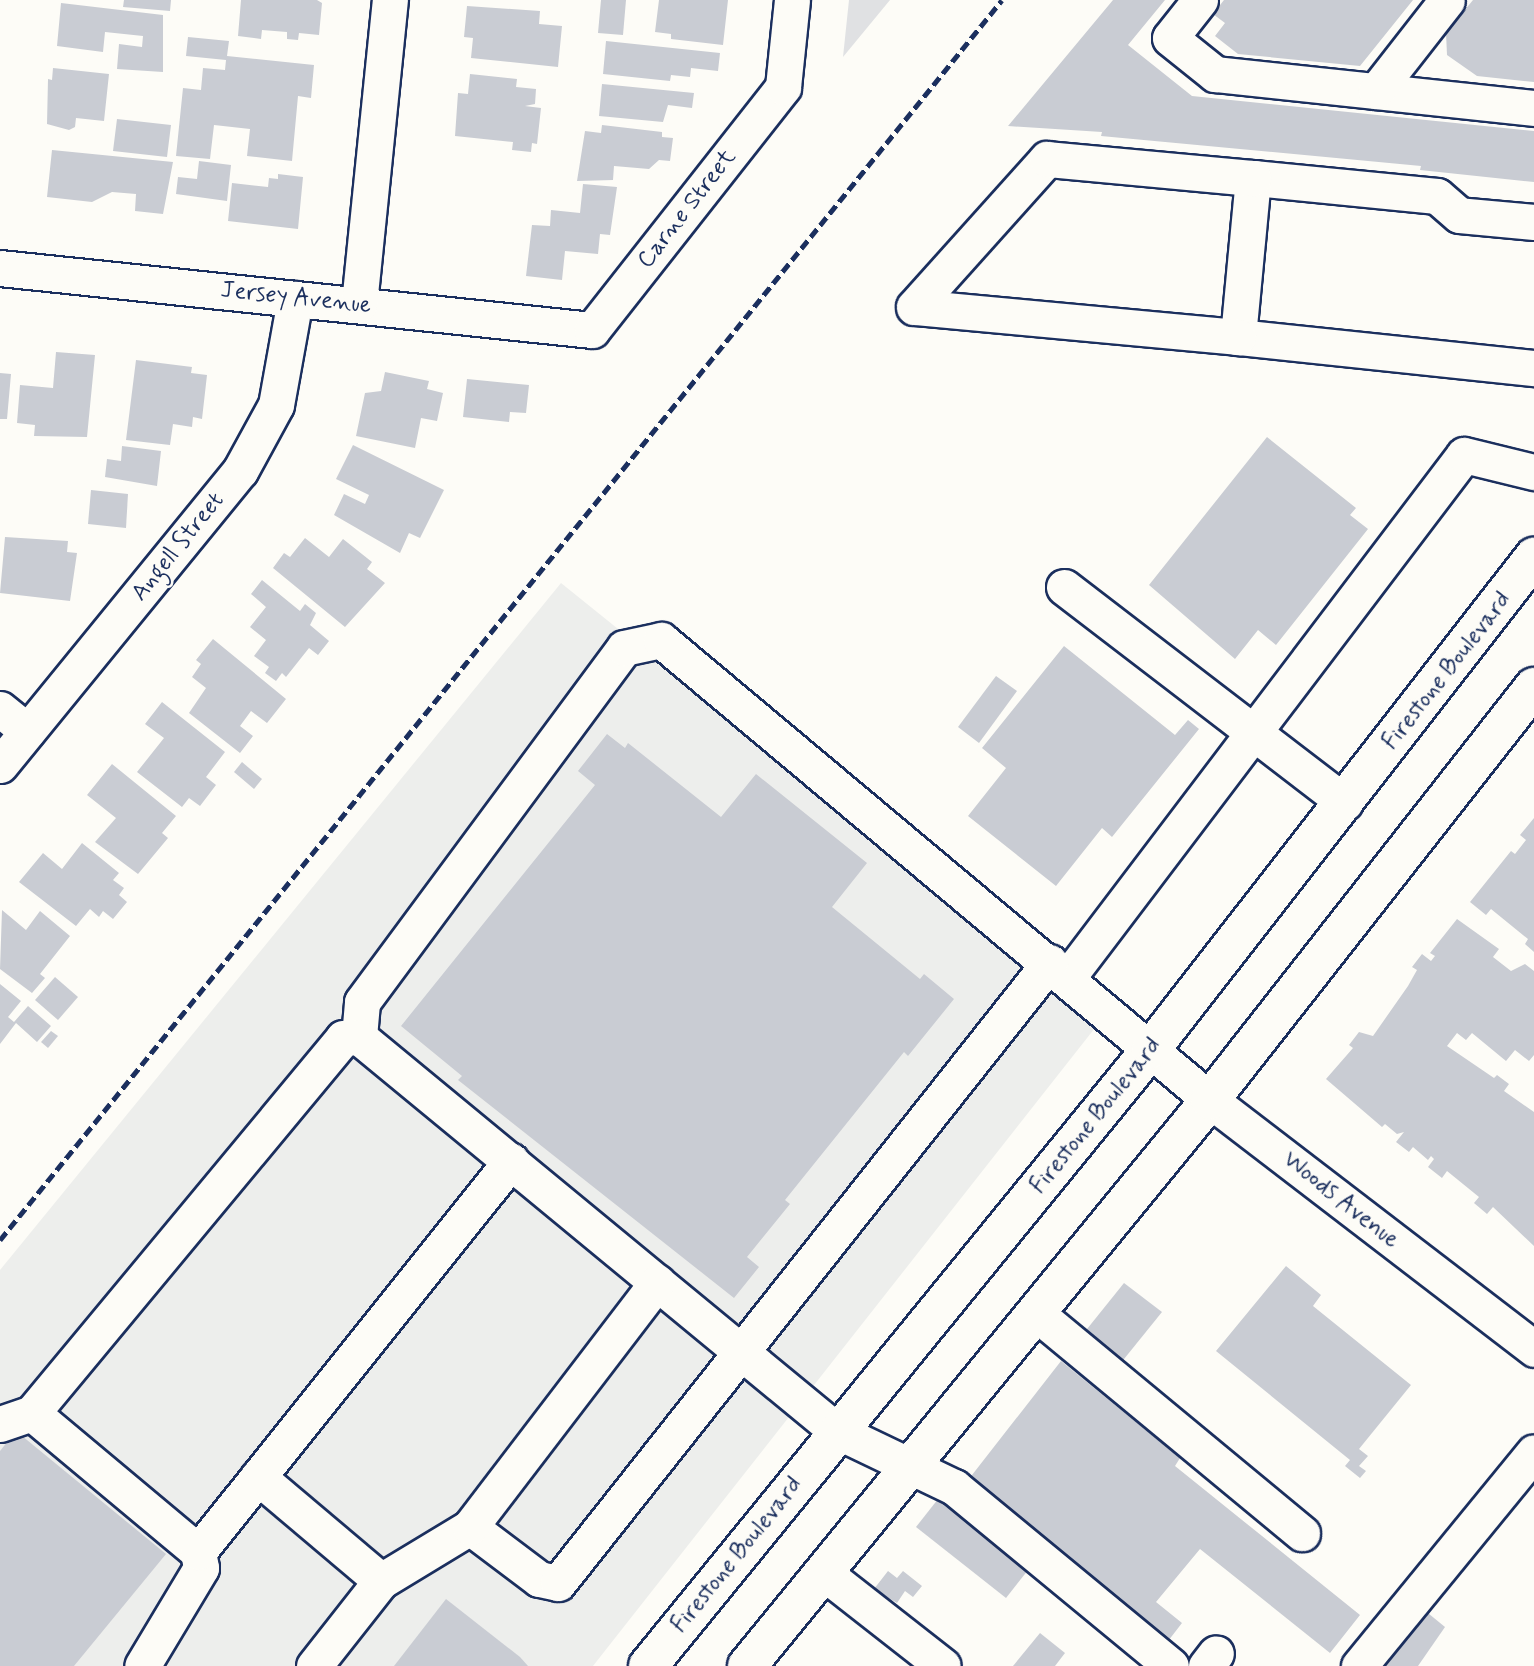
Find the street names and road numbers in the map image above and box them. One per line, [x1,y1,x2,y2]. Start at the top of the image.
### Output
street label: Carne Street [631,144,743,274]
street label: Jersey Avenue [220,276,372,320]
street label: Angell Street [124,485,232,609]
street label: Firestone Boulevard [1377,587,1517,755]
street label: Firestone Boulevard [1025,1033,1167,1199]
street label: Woods Avenue [1275,1144,1407,1256]
street label: Firestone Boulevard [666,1472,808,1638]

